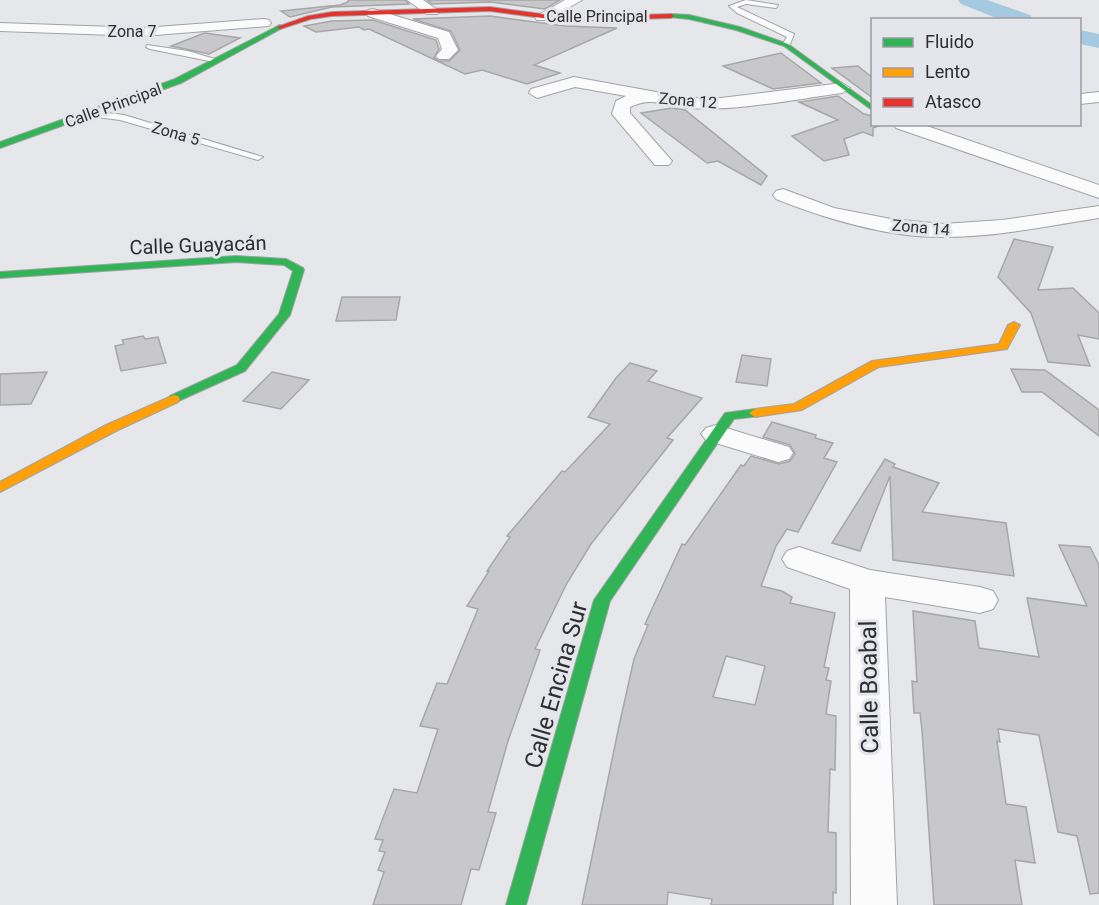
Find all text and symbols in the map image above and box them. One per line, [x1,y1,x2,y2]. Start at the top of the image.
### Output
street label: Calle Principal [546,7,648,26]
legend [871,18,1081,126]
street label: Zona 7 [107,22,157,41]
text: Fluido [925,31,974,52]
text: Lento [925,61,970,82]
street label: Calle Principal [62,79,164,132]
street label: Zona 12 [658,89,718,112]
text: Atasco [925,91,981,112]
street label: Zona 5 [150,118,202,149]
street label: Zona 14 [891,216,951,239]
street label: Calle Guayacán [129,231,267,259]
street label: Calle Encina Sur [519,598,593,772]
street label: Calle Boabal [854,620,884,754]

